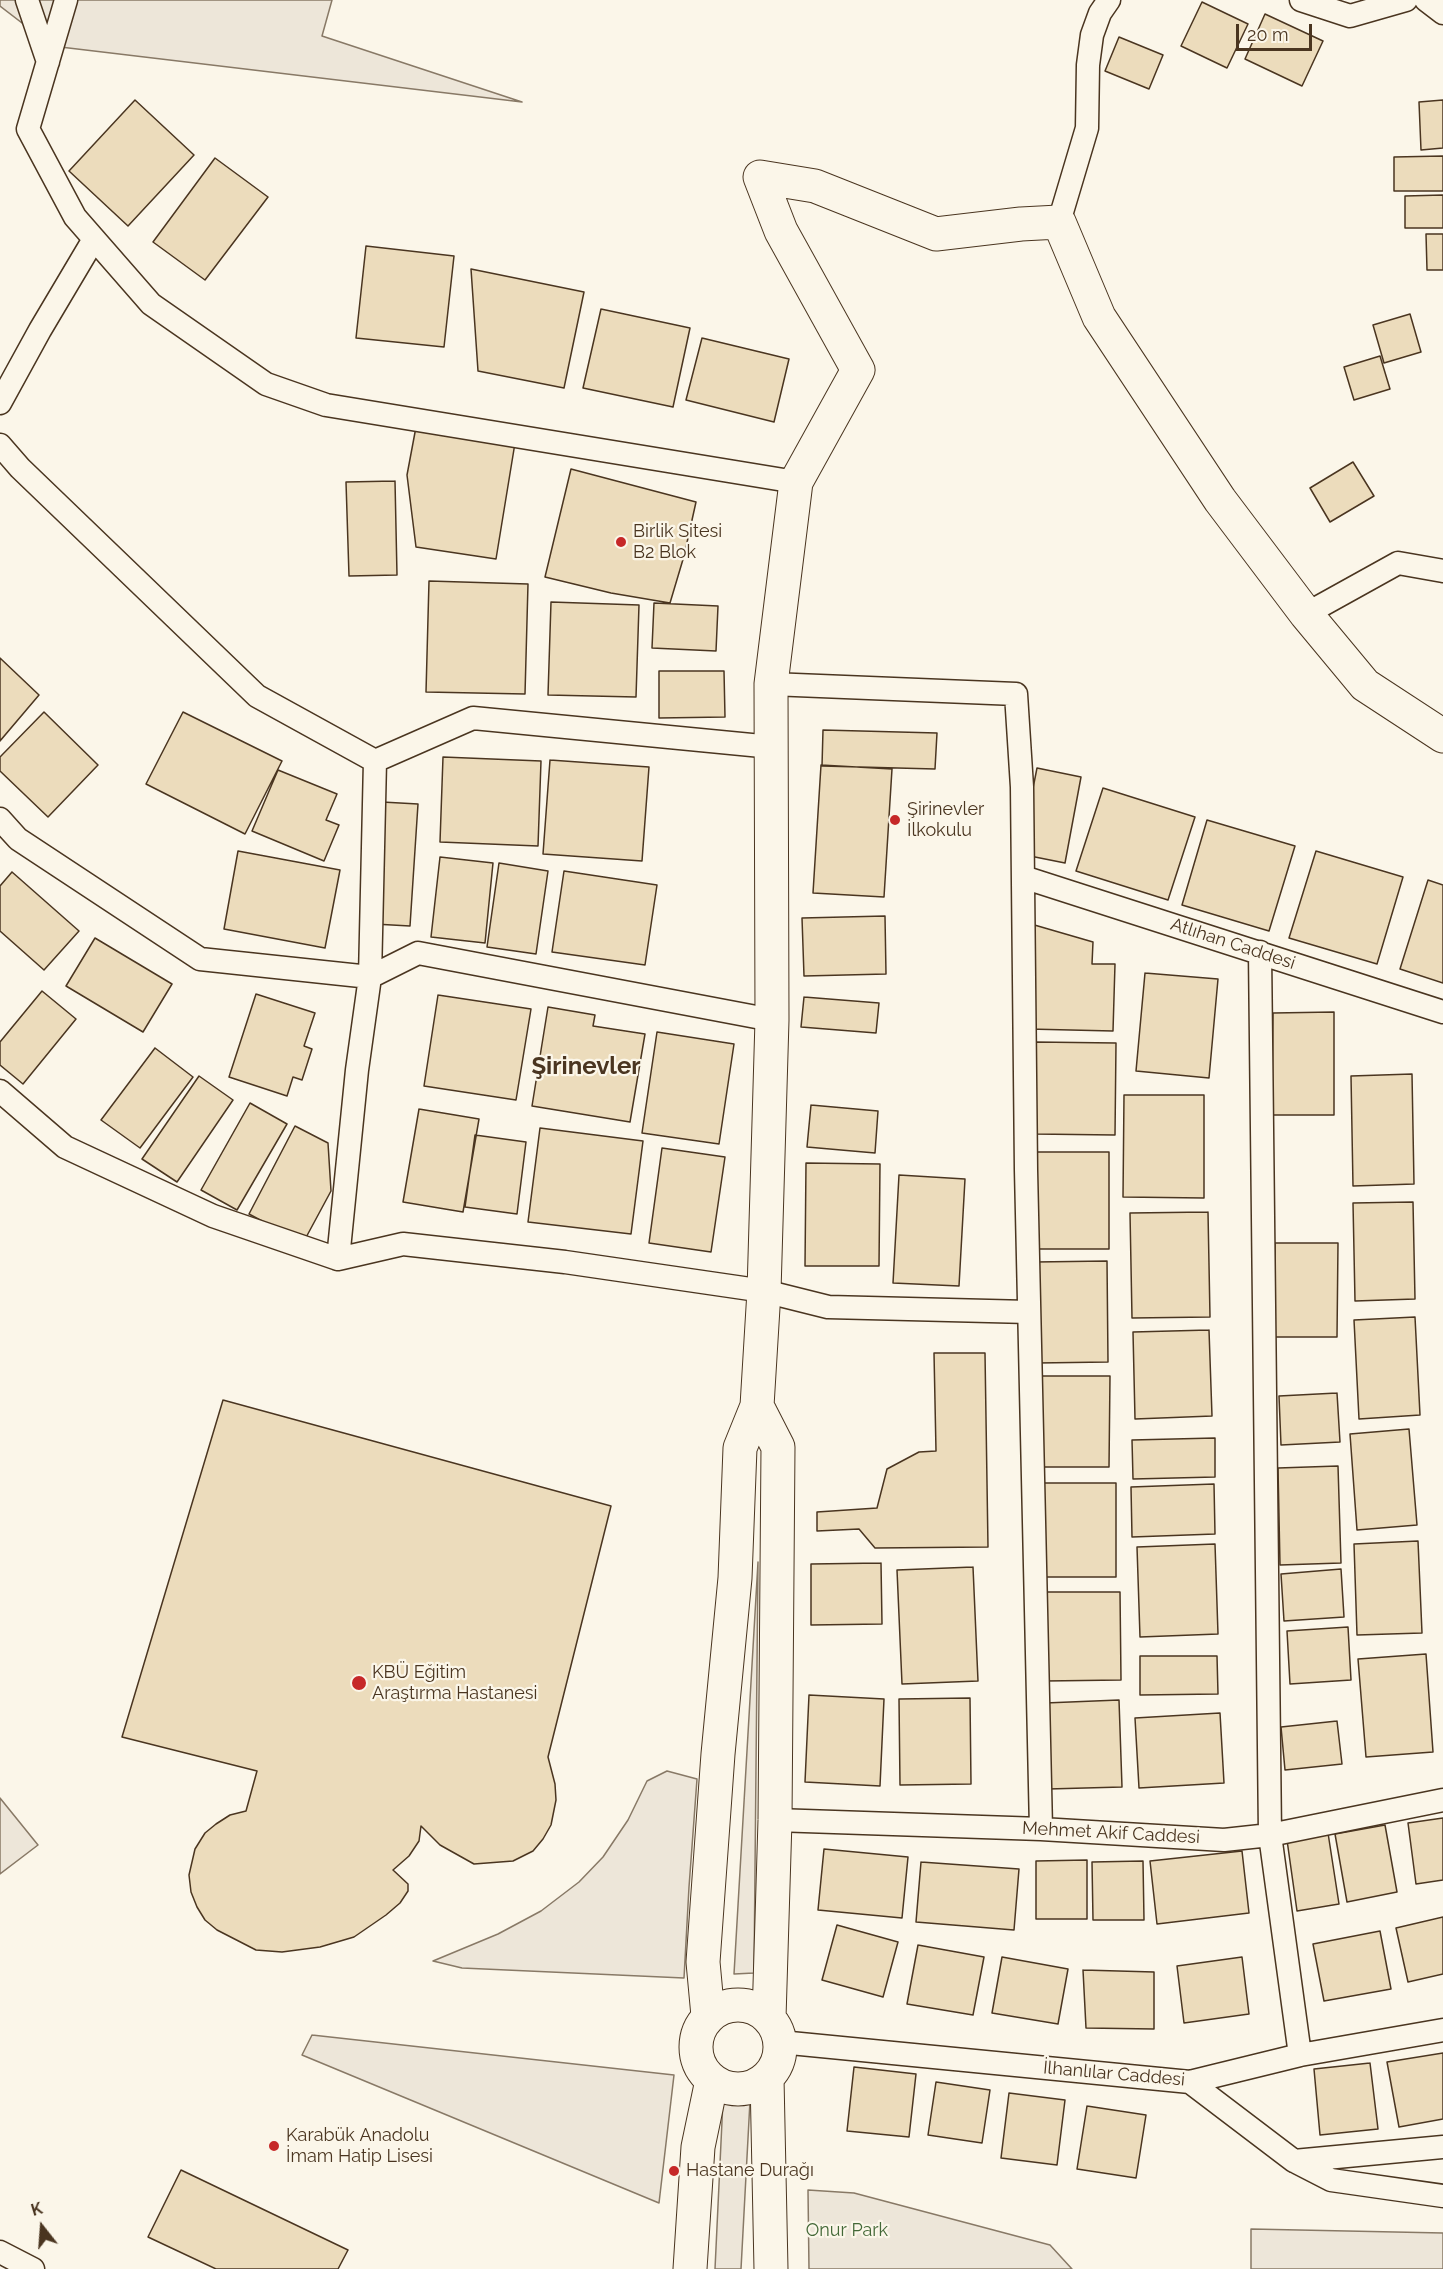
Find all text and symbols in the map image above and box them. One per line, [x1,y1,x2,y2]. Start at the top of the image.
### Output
scale bar [1239,12,1316,50]
text: 20 m [1247,24,1289,45]
place label: Birlik Sitesi B2 Blok [633,521,722,564]
marker: Birlik Sitesi B2 Blok [614,535,628,549]
place label: Şirinevler İlkokulu [907,799,984,842]
marker: Şirinevler İlkokulu [888,813,902,827]
street label: Atlıhan Caddesi [1168,914,1298,974]
district label: Şirinevler [531,1053,641,1081]
place label: KBÜ Eğitim Araştırma Hastanesi [372,1662,537,1704]
marker: KBÜ Eğitim Araştırma Hastanesi [350,1674,368,1692]
street label: Mehmet Akif Caddesi [1021,1818,1201,1848]
street label: İlhanlılar Caddesi [1042,2057,1186,2091]
place label: Karabük Anadolu İmam Hatip Lisesi [286,2125,433,2168]
marker: Karabük Anadolu İmam Hatip Lisesi [267,2139,281,2153]
place label: Hastane Durağı [686,2160,814,2182]
marker: Hastane Durağı [667,2164,681,2178]
north arrow [12,2197,72,2257]
text: K [29,2199,44,2220]
park label: Onur Park [806,2220,888,2242]

